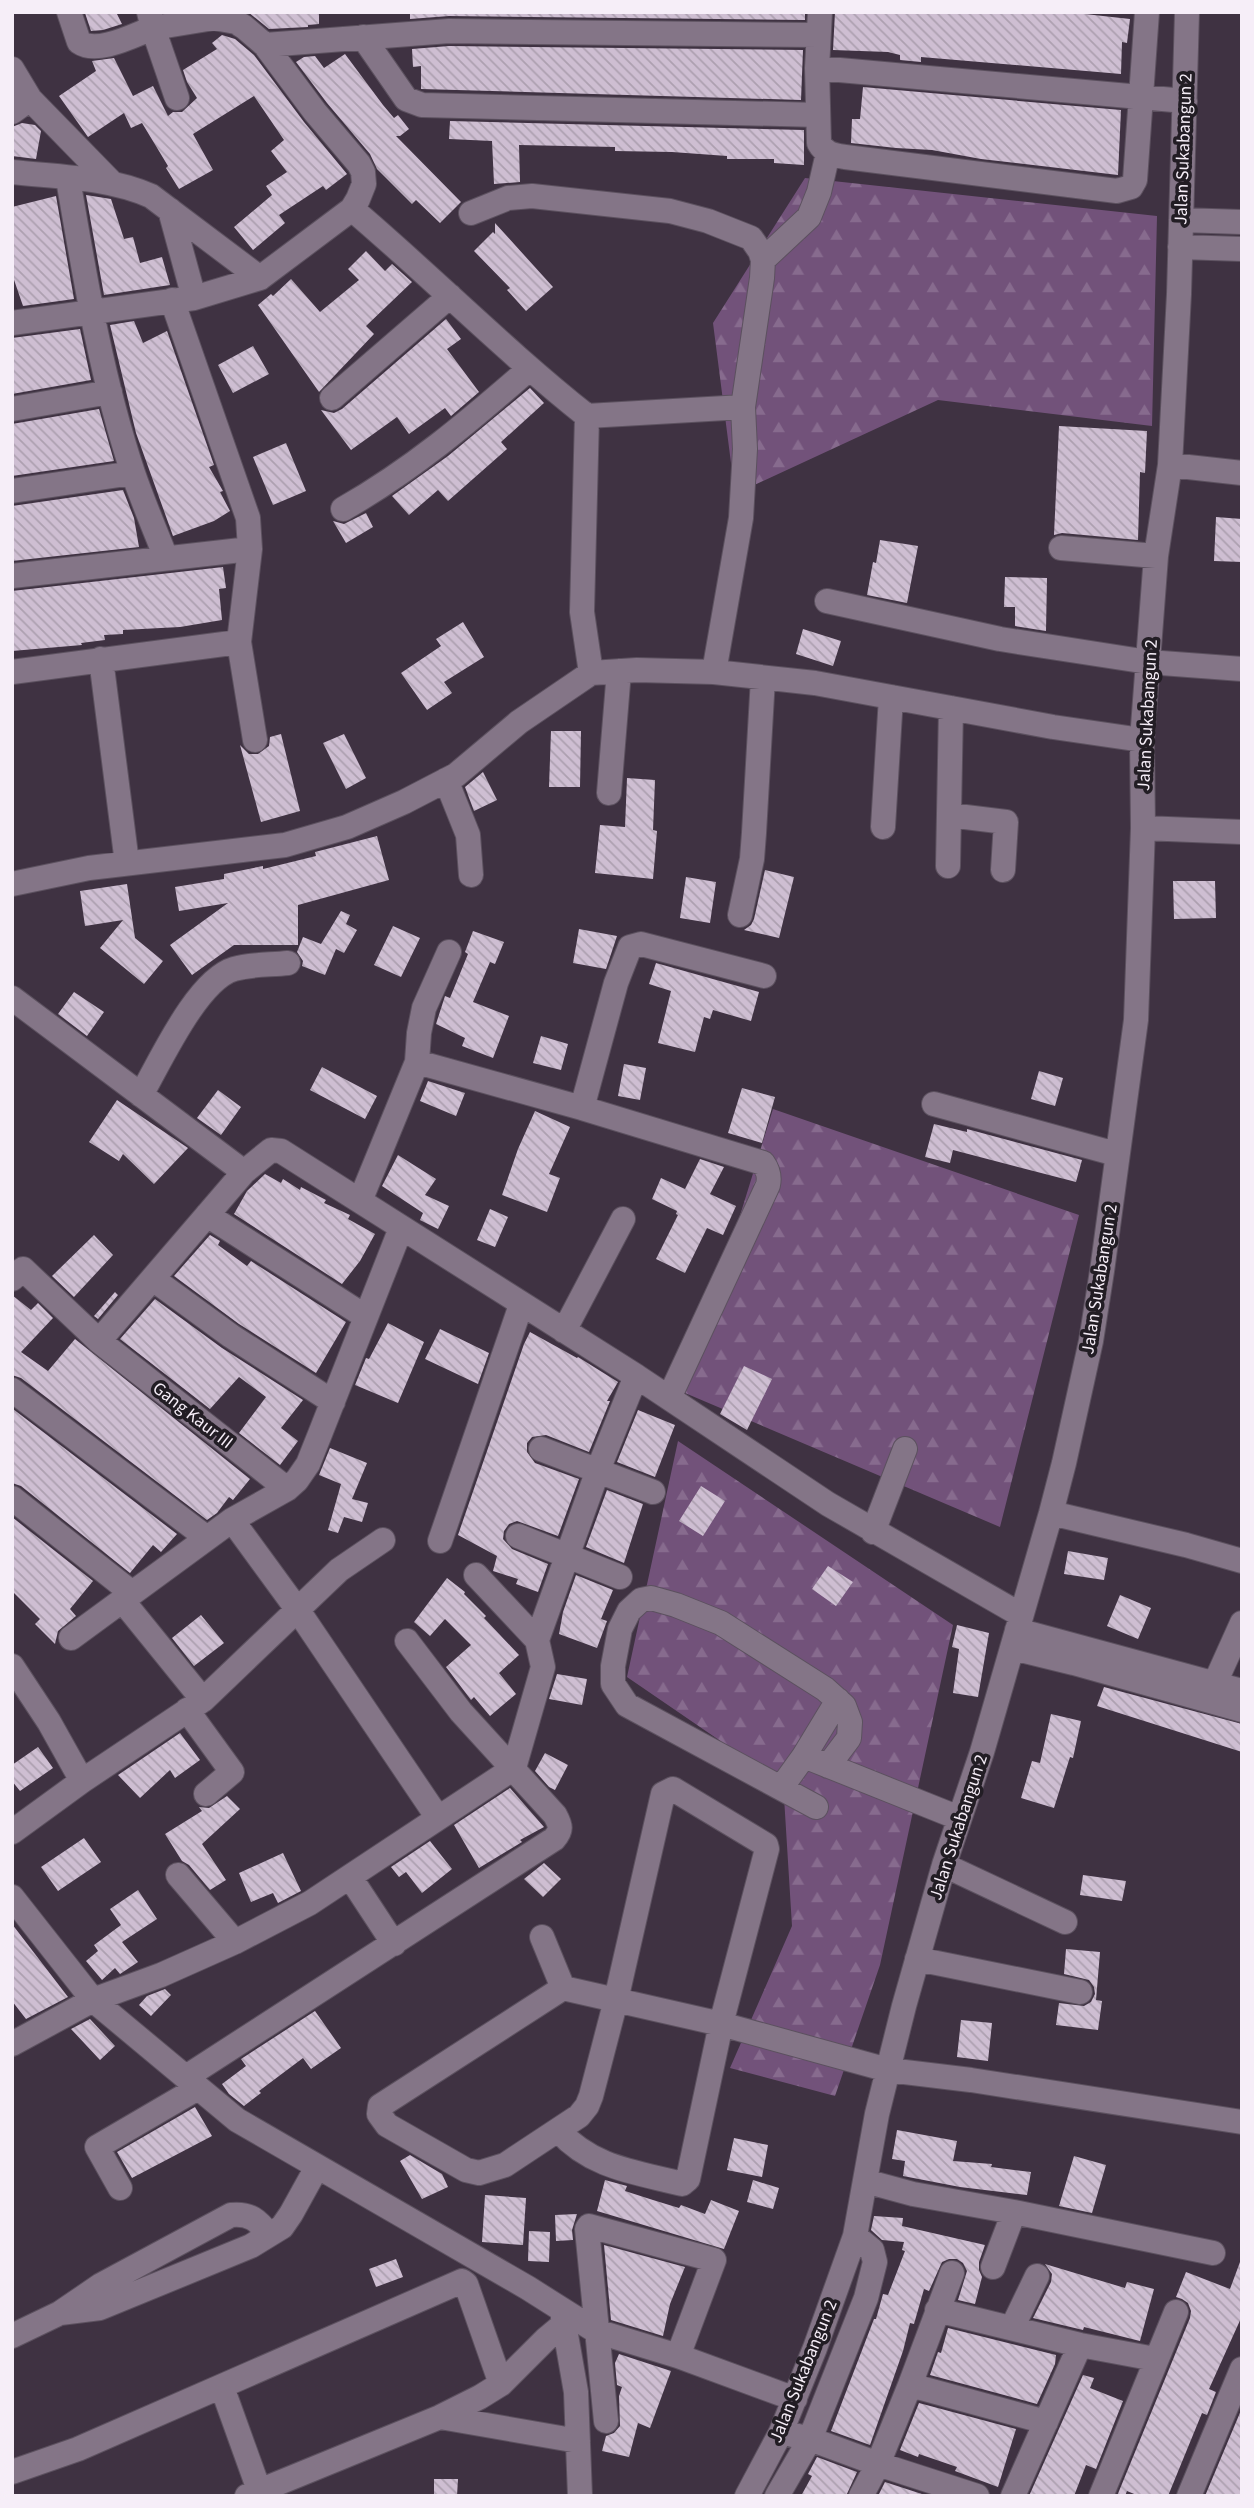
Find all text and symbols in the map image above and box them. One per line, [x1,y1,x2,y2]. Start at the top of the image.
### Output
street label: Jalan Sukabangun 2 [1168,73,1199,225]
street label: Jalan Sukabangun 2 [1131,638,1164,792]
street label: Jalan Sukabangun 2 [1075,1202,1124,1356]
street label: Gang Kaur III [147,1376,238,1455]
street label: Jalan Sukabangun 2 [923,1751,994,1903]
street label: Jalan Sukabangun 2 [763,2296,844,2446]

